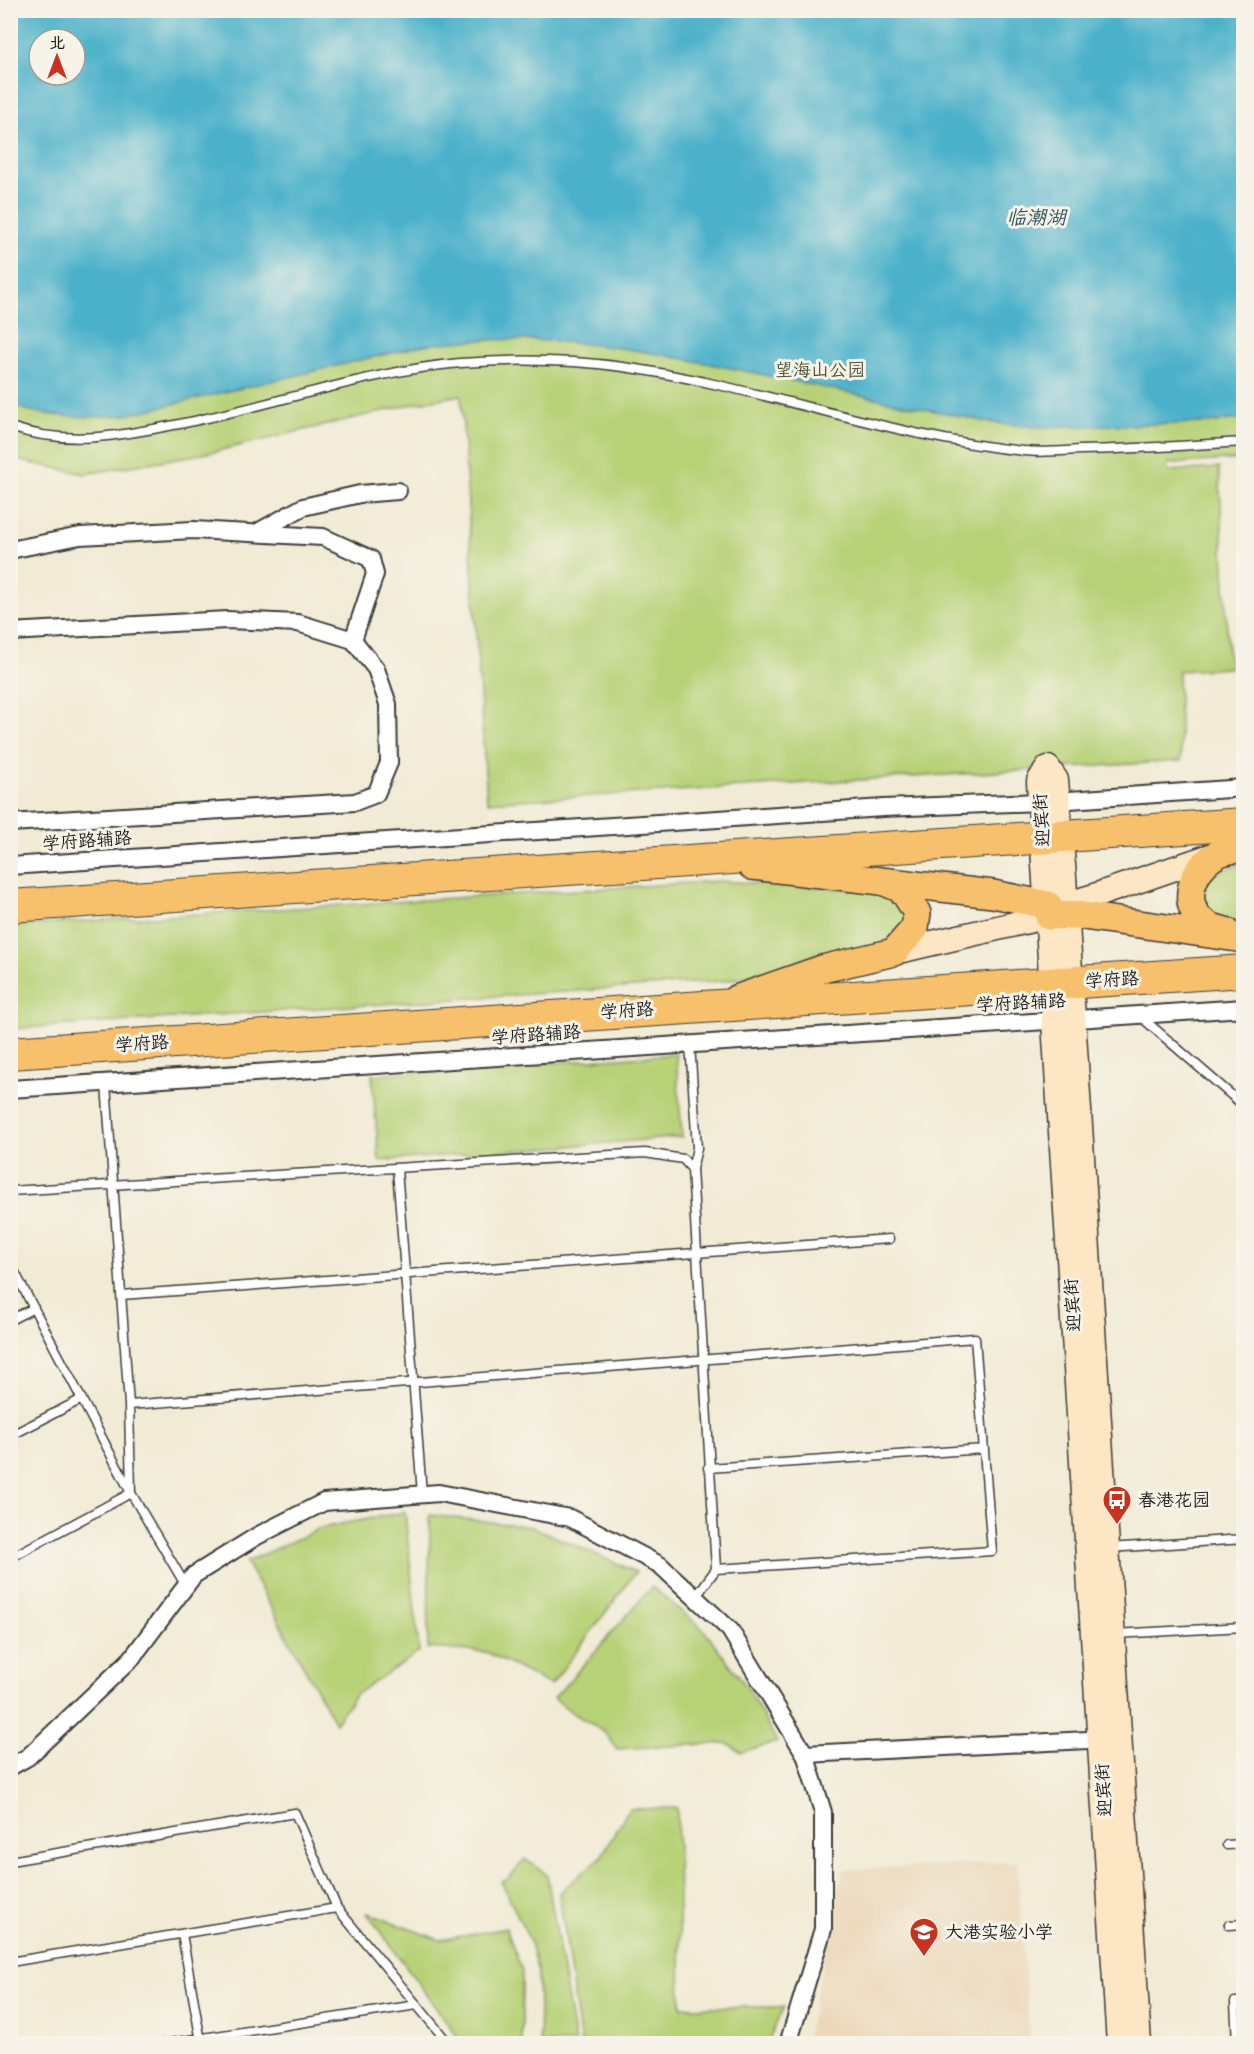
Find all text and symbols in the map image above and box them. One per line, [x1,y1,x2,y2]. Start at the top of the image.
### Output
north arrow [27,27,87,87]
text: 北 [49,34,65,53]
water label: 临潮湖 [1006,206,1068,230]
park label: 望海山公园 [775,360,865,381]
street label: 迎宾街 [1030,792,1054,848]
street label: 学府路辅路 [41,827,133,855]
street label: 学府路 [1084,968,1140,992]
street label: 学府路辅路 [976,990,1066,1016]
street label: 学府路 [599,999,655,1023]
street label: 学府路辅路 [490,1021,582,1049]
street label: 学府路 [114,1032,170,1056]
street label: 迎宾街 [1061,1277,1085,1333]
bus stop icon: 春港花园 [1101,1484,1133,1526]
place label: 春港花园 [1138,1490,1210,1511]
street label: 迎宾街 [1092,1762,1116,1818]
school or university icon: 大港实验小学 [908,1916,940,1958]
place label: 大港实验小学 [945,1922,1053,1943]

